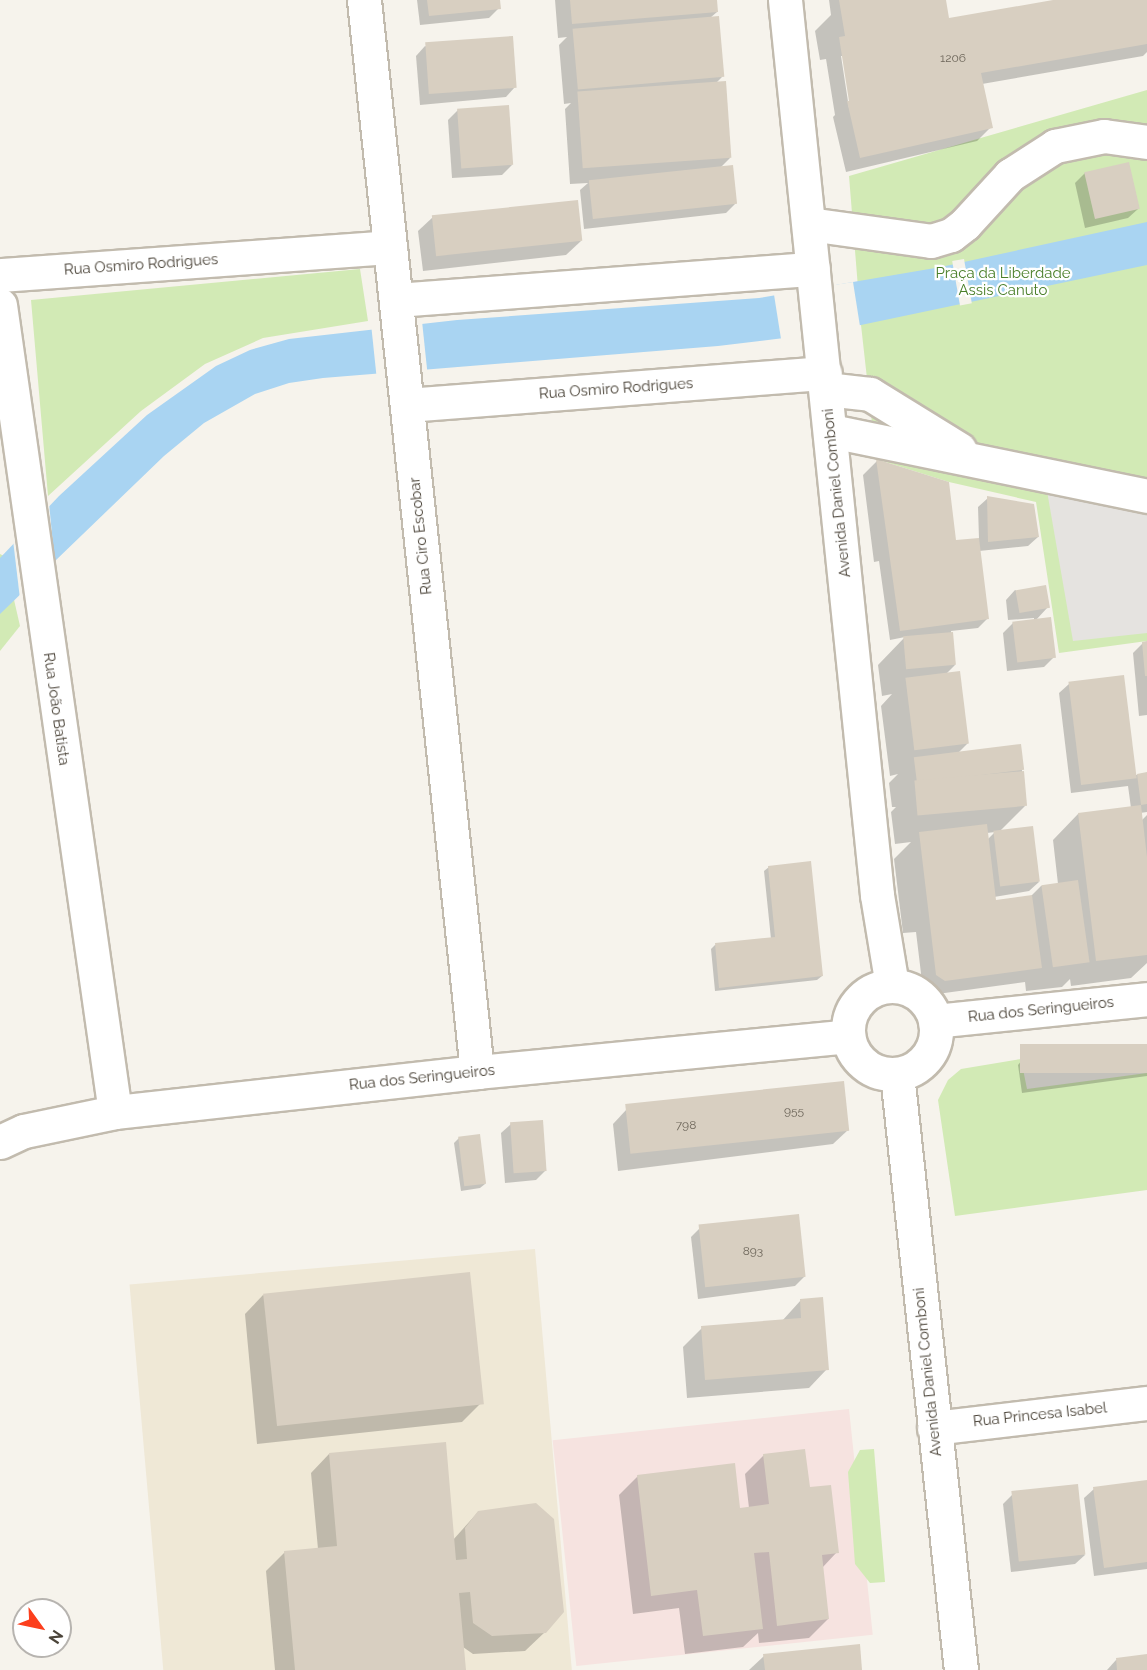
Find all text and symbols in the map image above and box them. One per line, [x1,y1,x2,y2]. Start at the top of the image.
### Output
house number: 1206 [940,52,966,66]
street label: Rua Osmiro Rodrigues [63,251,219,279]
park label: Praça da Liberdade Assis Canuto [935,264,1071,299]
street label: Rua Osmiro Rodrigues [538,375,694,403]
street label: Avenida Daniel Comboni [819,407,855,579]
street label: Rua Ciro Escobar [406,476,436,596]
street label: Rua João Batista [39,651,73,767]
street label: Rua dos Seringueiros [967,993,1115,1027]
street label: Rua dos Seringueiros [348,1061,496,1095]
house number: 955 [784,1105,804,1119]
house number: 798 [676,1119,696,1133]
house number: 893 [743,1245,763,1259]
street label: Avenida Daniel Comboni [910,1286,946,1458]
street label: Rua Princesa Isabel [972,1399,1108,1431]
north arrow [12,1598,72,1658]
text: N [45,1627,67,1647]

